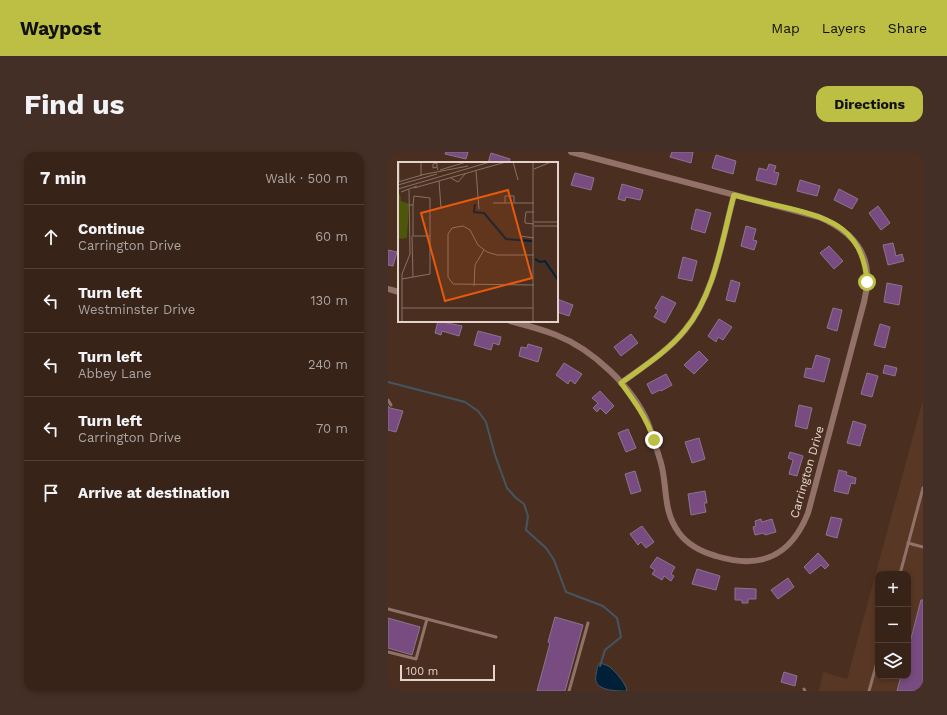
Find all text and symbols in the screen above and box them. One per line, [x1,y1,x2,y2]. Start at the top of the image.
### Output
text: Waypost [20,17,101,40]
text: Map [771,20,800,36]
text: Layers [822,20,866,36]
text: Share [888,20,927,36]
button: Directions [816,86,923,122]
text: Find us [24,88,124,121]
inset map [398,162,558,322]
text: 7 min [40,168,86,188]
text: Walk · 500 m [265,171,348,186]
text: Continue [78,220,145,238]
icon: ahead [40,226,62,248]
text: 60 m [315,229,348,244]
text: Carrington Drive [78,238,181,253]
route start [858,273,876,291]
text: Turn left [78,284,142,302]
icon: left [40,290,62,312]
text: 130 m [310,293,348,308]
text: Westminster Drive [78,302,195,317]
text: Turn left [78,348,142,366]
icon: left [40,354,62,376]
text: 240 m [308,357,348,372]
text: Abbey Lane [78,366,152,381]
text: Turn left [78,412,142,430]
icon: left [40,418,62,440]
text: 70 m [316,421,348,436]
street label: Carrington Drive [787,424,827,520]
text: Carrington Drive [78,430,181,445]
route end [645,431,663,449]
icon: arrive [40,482,62,504]
text: Arrive at destination [78,484,230,502]
map controls [875,571,911,679]
button: + [875,571,911,607]
button: − [875,607,911,643]
button: layers [875,643,911,679]
scale bar [400,663,495,682]
text: 100 m [406,665,438,678]

